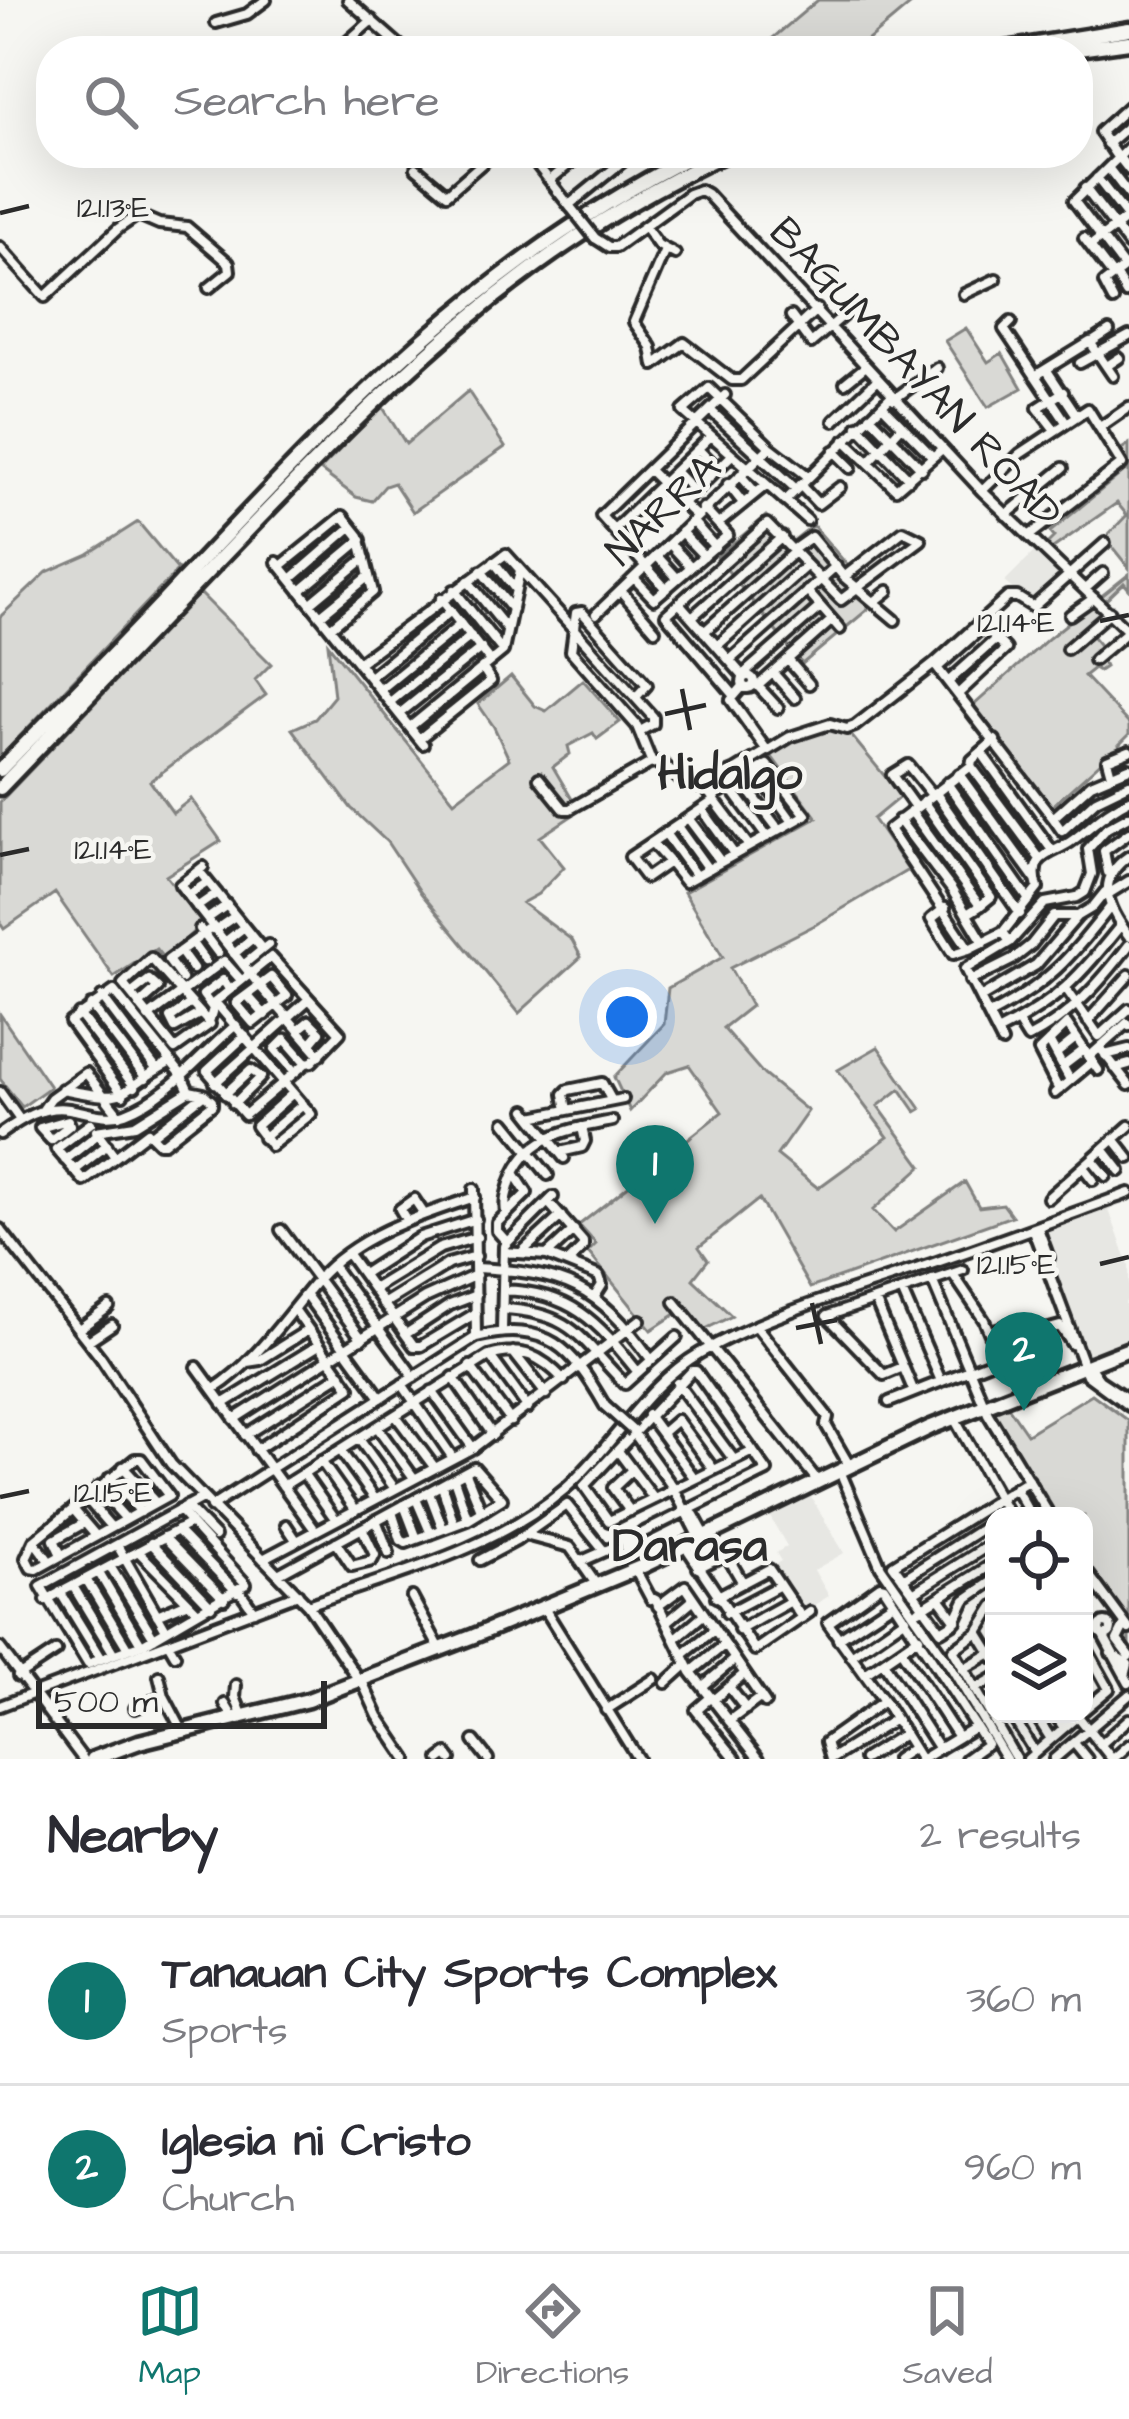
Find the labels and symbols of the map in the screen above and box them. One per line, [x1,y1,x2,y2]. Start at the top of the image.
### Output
text: 121.13°E [77,187,149,229]
street label: BAGUMBAYAN ROAD [755,205,1074,541]
street label: NARRA [594,441,735,580]
text: 121.14°E [977,602,1055,644]
district label: Hidalgo [658,742,802,810]
text: 121.14°E [74,829,152,871]
your location [597,987,657,1047]
pin: 1 [616,1125,694,1224]
text: 121.15°E [977,1244,1055,1286]
pin: 2 [985,1312,1063,1411]
text: 121.15°E [74,1472,152,1514]
district label: Darasa [613,1514,768,1580]
scale bar [36,1675,327,1728]

